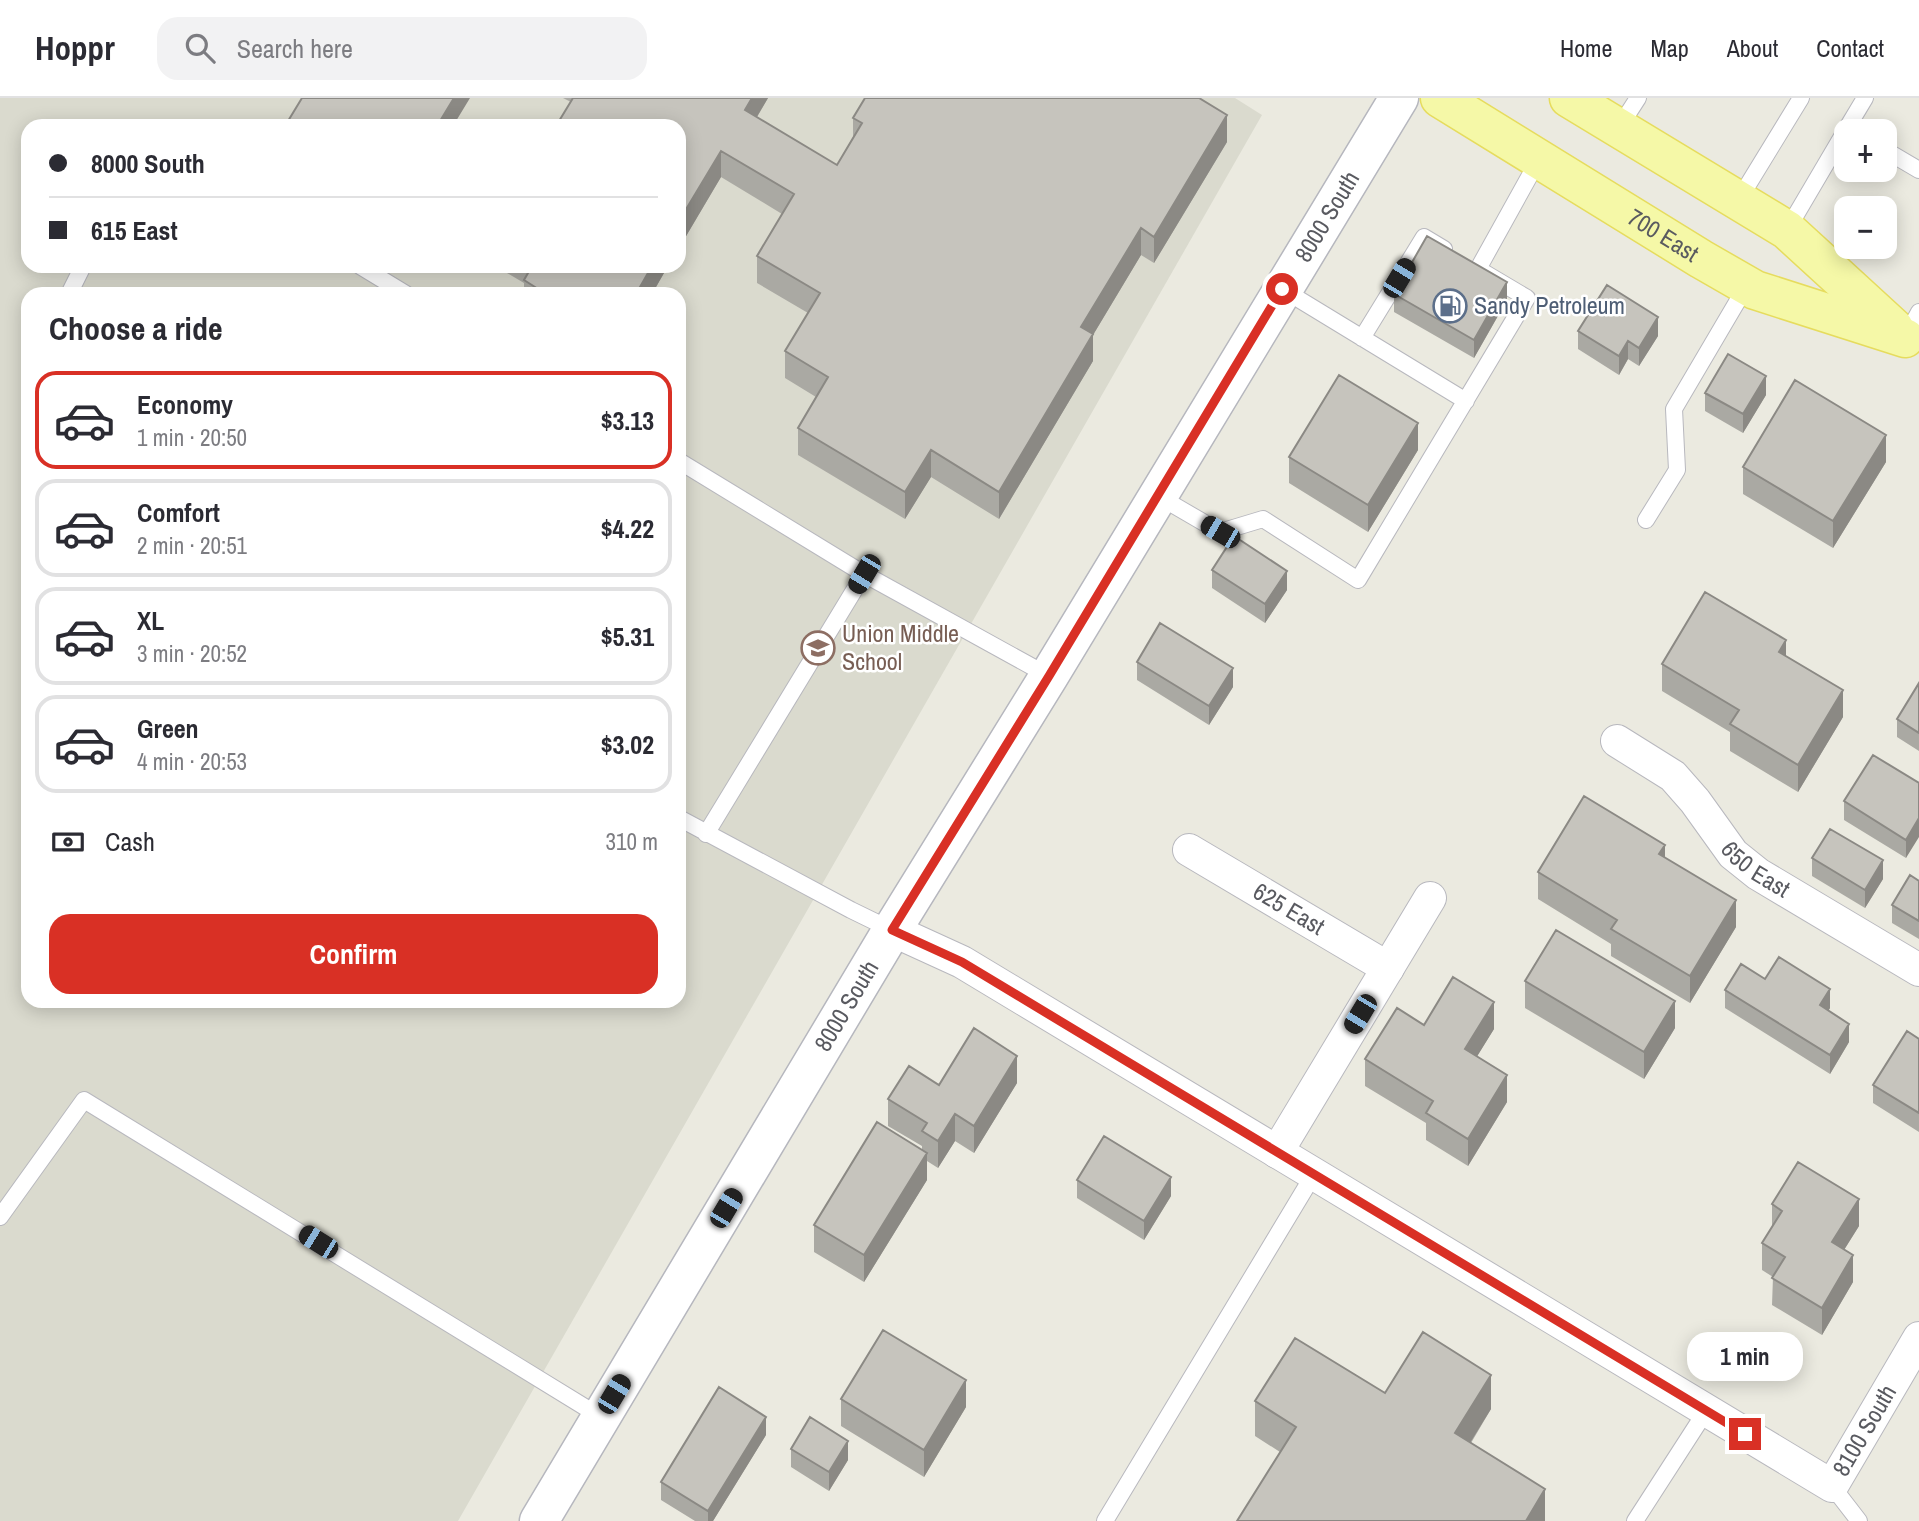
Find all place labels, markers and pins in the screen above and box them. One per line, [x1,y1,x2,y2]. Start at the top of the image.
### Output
fuel station icon: Sandy Petroleum [1431,287,1469,325]
place label: Sandy Petroleum [1474,289,1625,321]
place label: Union Middle School [842,617,959,677]
school or university icon: Union Middle School [799,629,837,667]

